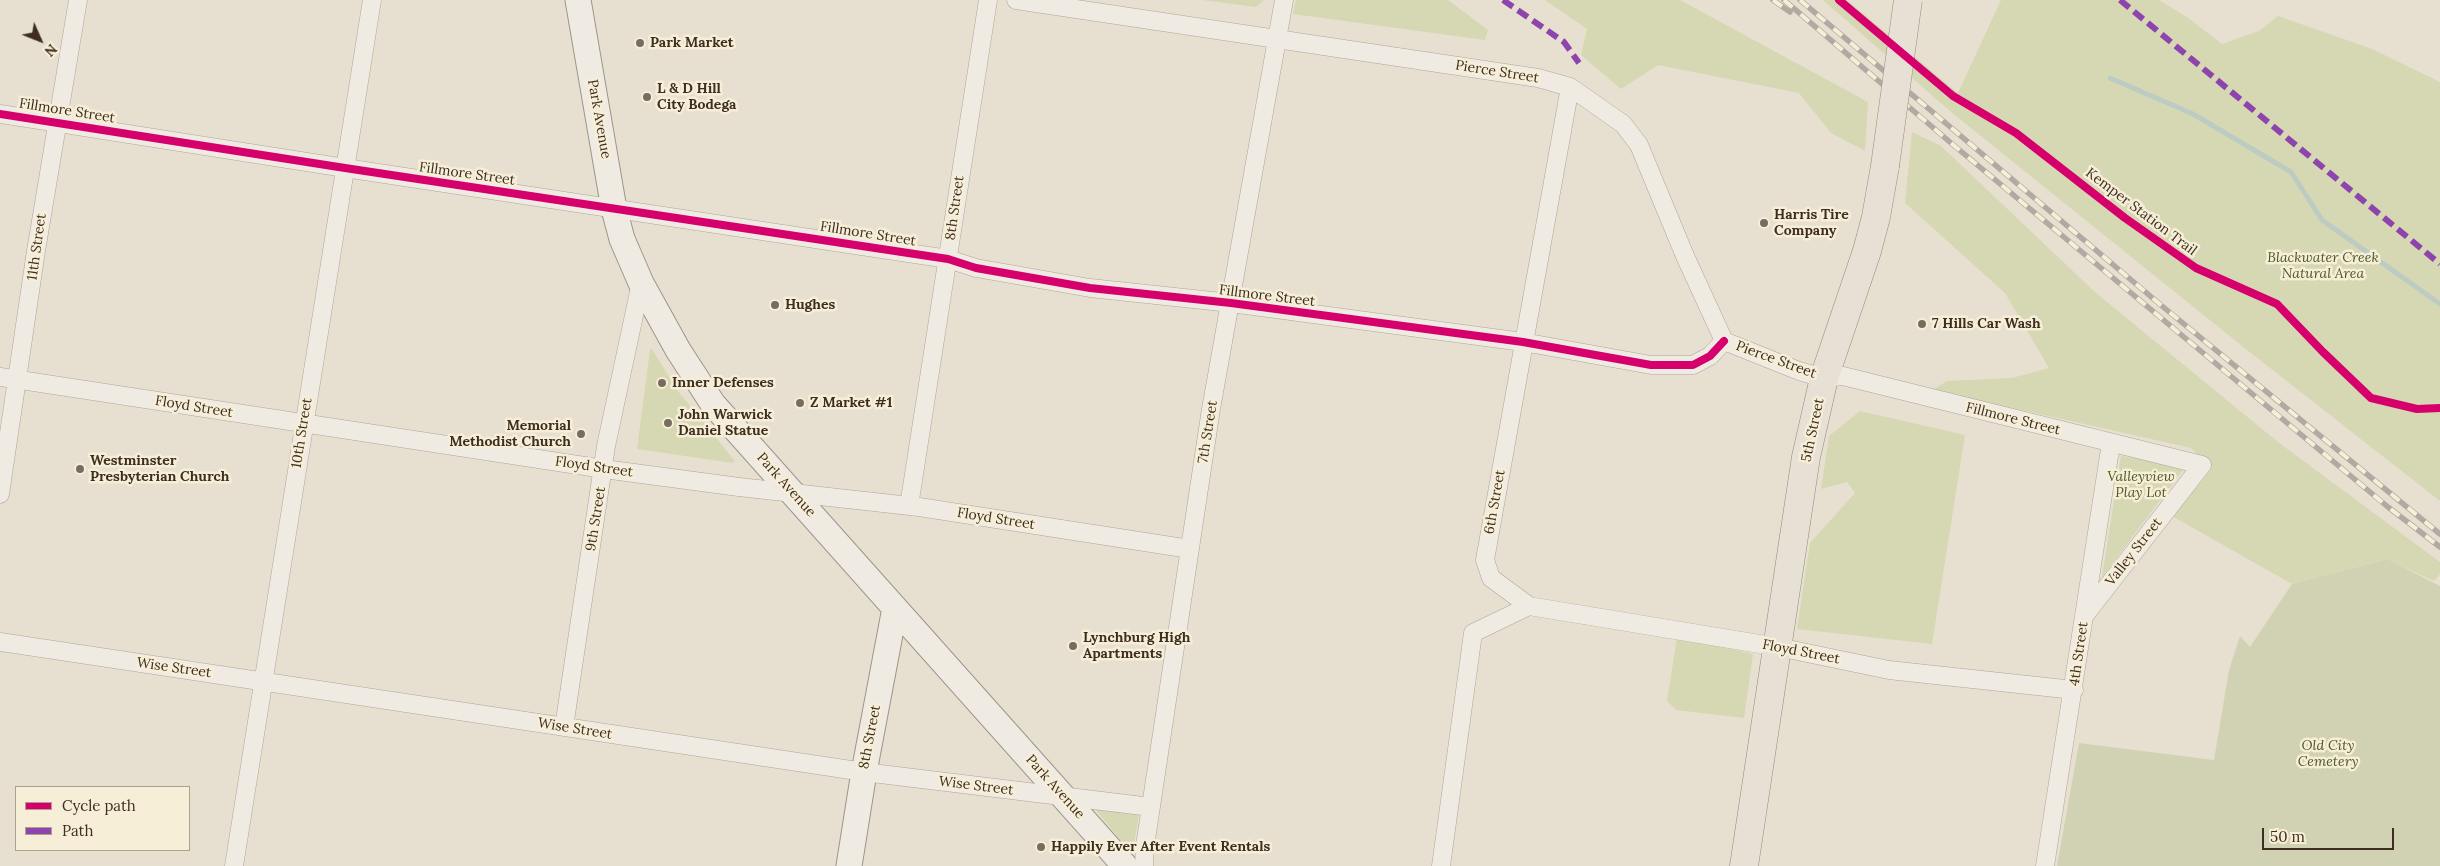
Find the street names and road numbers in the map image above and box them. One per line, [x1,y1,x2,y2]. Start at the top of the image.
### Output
street label: Pierce Street [1454,57,1540,87]
street label: Park Avenue [584,78,614,160]
street label: Fillmore Street [18,95,116,127]
street label: Fillmore Street [418,159,516,189]
street label: Kemper Station Trail [2082,165,2200,259]
street label: 8th Street [942,175,968,241]
street label: 11th Street [24,212,50,282]
street label: Fillmore Street [819,218,917,250]
street label: Fillmore Street [1218,282,1316,310]
street label: Pierce Street [1734,338,1818,382]
street label: Floyd Street [154,393,234,421]
street label: 10th Street [288,397,316,469]
street label: 5th Street [1798,397,1828,463]
street label: 7th Street [1195,399,1221,465]
street label: Fillmore Street [1964,399,2062,439]
street label: Park Avenue [753,450,819,520]
street label: Floyd Street [554,453,634,481]
street label: 6th Street [1481,468,1509,536]
street label: 9th Street [583,485,609,553]
street label: Floyd Street [956,505,1036,533]
street label: Valley Street [2102,515,2166,589]
street label: 4th Street [2066,621,2092,687]
street label: Floyd Street [1761,636,1841,668]
street label: Wise Street [136,654,212,682]
street label: 8th Street [856,703,884,771]
street label: Wise Street [537,715,613,743]
street label: Park Avenue [1022,752,1088,822]
street label: Wise Street [938,773,1014,799]

